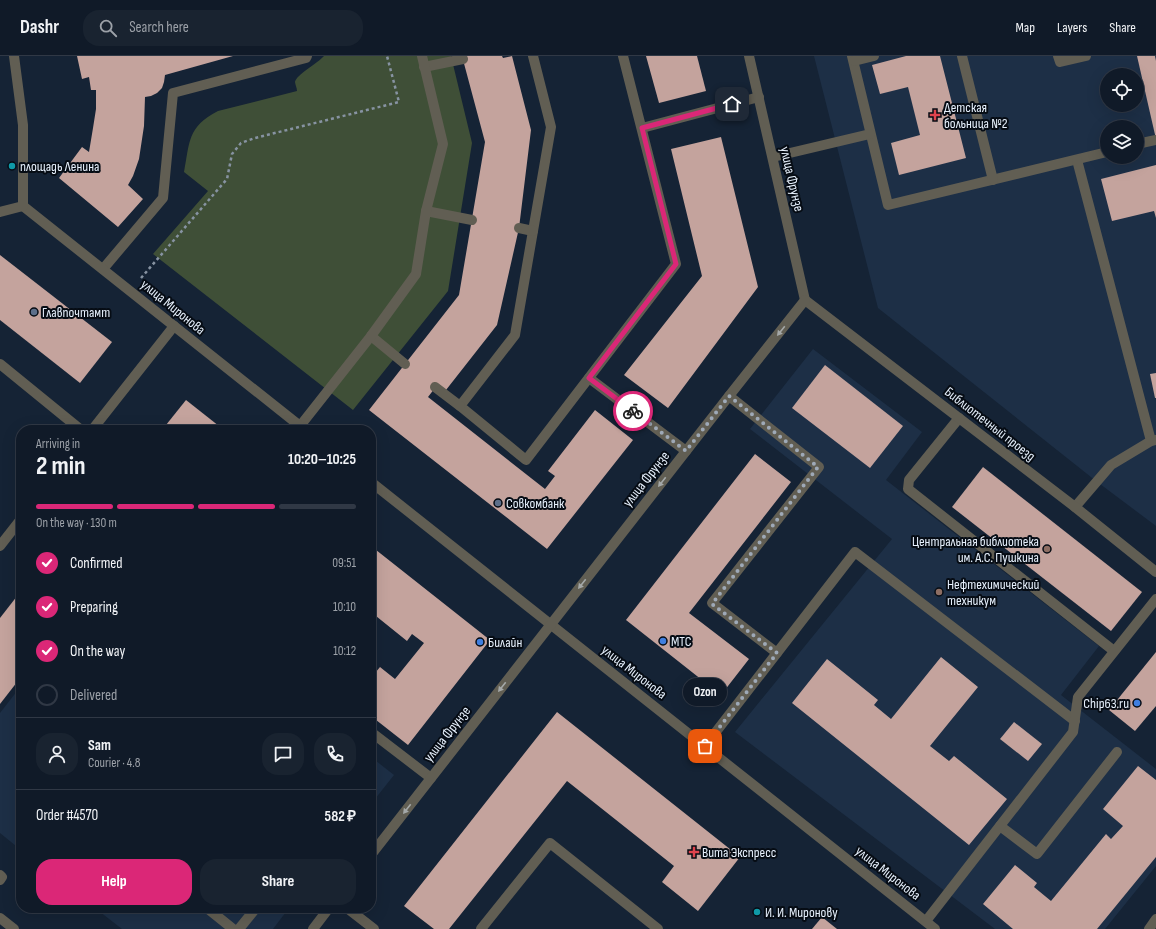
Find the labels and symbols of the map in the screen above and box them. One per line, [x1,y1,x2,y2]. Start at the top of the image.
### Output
pin [715,87,749,121]
place label: Детская больница №2 [944,99,1008,132]
marker: Детская больница №2 [929,109,941,121]
street label: улица Фрунзе [776,145,808,213]
place label: площадь Ленина [20,158,99,175]
marker: площадь Ленина [7,161,17,171]
street label: улица Миронова [137,276,209,338]
place label: Главпочтамт [42,304,110,321]
marker: Главпочтамт [29,307,39,317]
one-way arrow [777,325,786,336]
street label: Библиотечный проезд [941,383,1039,465]
courier [613,391,653,431]
street label: улица Фрунзе [619,448,673,510]
one-way arrow [658,476,666,487]
place label: Совкомбанк [506,495,565,512]
marker: Совкомбанк [493,498,503,508]
place label: Центральная библиотека им. А.С. Пушкина [912,533,1039,566]
marker: Центральная библиотека им. А.С. Пушкина [1042,544,1052,554]
place label: Нефтехимический техникум [947,576,1040,609]
one-way arrow [578,579,587,590]
marker: Нефтехимический техникум [934,587,944,597]
place label: МТС [671,633,692,650]
place label: Билайн [488,634,522,651]
marker: МТС [658,636,668,646]
marker: Билайн [475,637,485,647]
street label: улица Миронова [598,641,670,703]
callout: Ozon [683,678,727,706]
one-way arrow [498,681,506,692]
place label: Chip63.ru [1083,695,1129,712]
marker: Chip63.ru [1132,698,1142,708]
street label: улица Фрунзе [420,703,474,765]
pin [688,729,722,763]
one-way arrow [402,803,411,814]
street label: улица Миронова [852,842,924,904]
place label: Вита Экспресс [702,844,776,861]
marker: Вита Экспресс [689,847,699,857]
place label: И. И. Миронову [765,904,838,921]
marker: И. И. Миронову [752,907,762,917]

